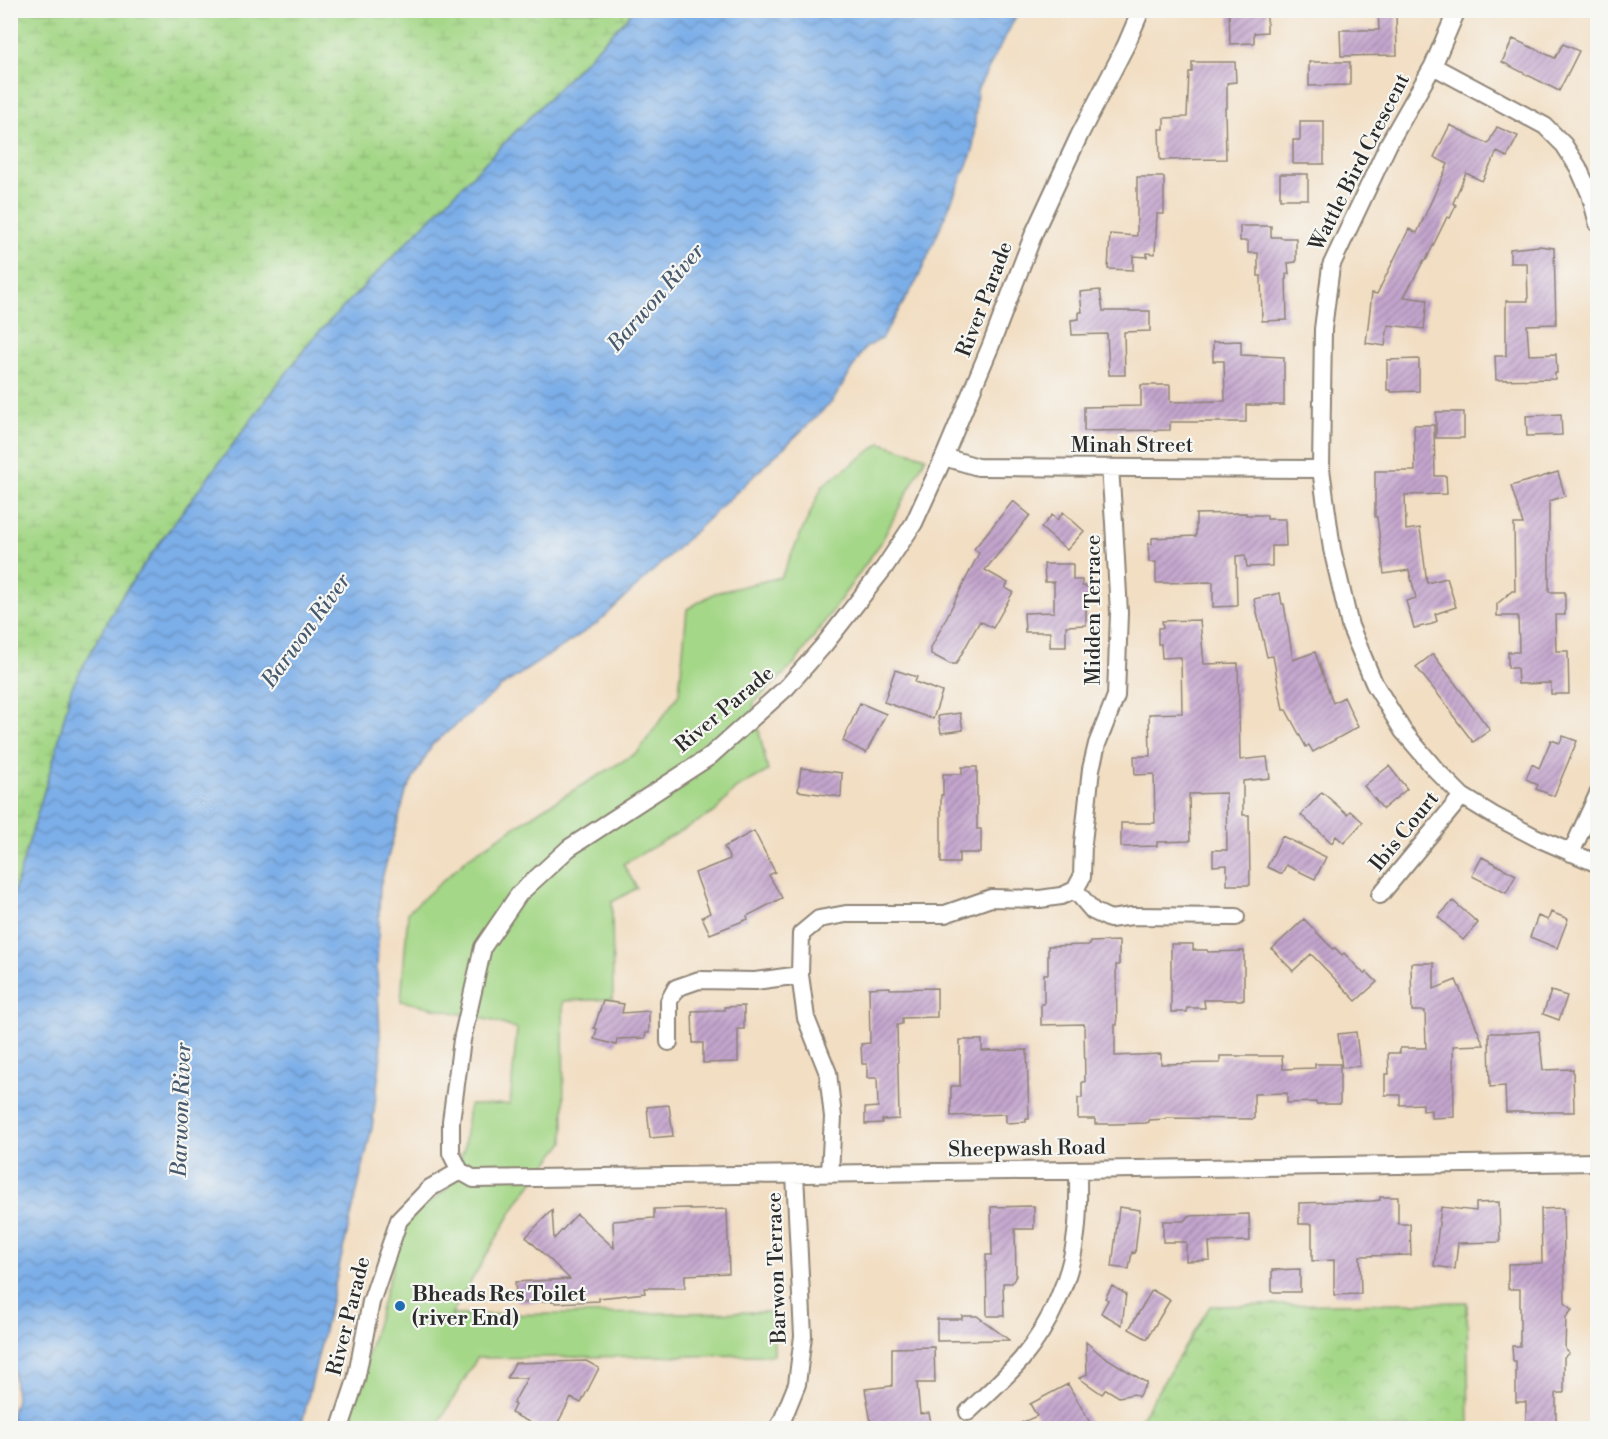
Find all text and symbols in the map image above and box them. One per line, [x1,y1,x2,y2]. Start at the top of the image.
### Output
street label: Wattle Bird Crescent [1303,69,1416,256]
water label: Barwon River [601,238,711,358]
street label: River Parade [951,238,1019,361]
street label: Minah Street [1071,433,1194,459]
street label: Midden Terrace [1081,535,1107,685]
water label: Barwon River [255,568,357,694]
street label: River Parade [670,661,780,759]
street label: Ibis Court [1365,786,1445,877]
water label: Barwon River [166,1042,197,1179]
street label: Sheepwash Road [948,1135,1106,1163]
street label: Barwon Terrace [761,1192,793,1345]
street label: River Parade [322,1254,376,1378]
place label: Bheads Res Toilet (river End) [412,1282,586,1332]
marker: Bheads Res Toilet (river End) [393,1299,407,1313]

